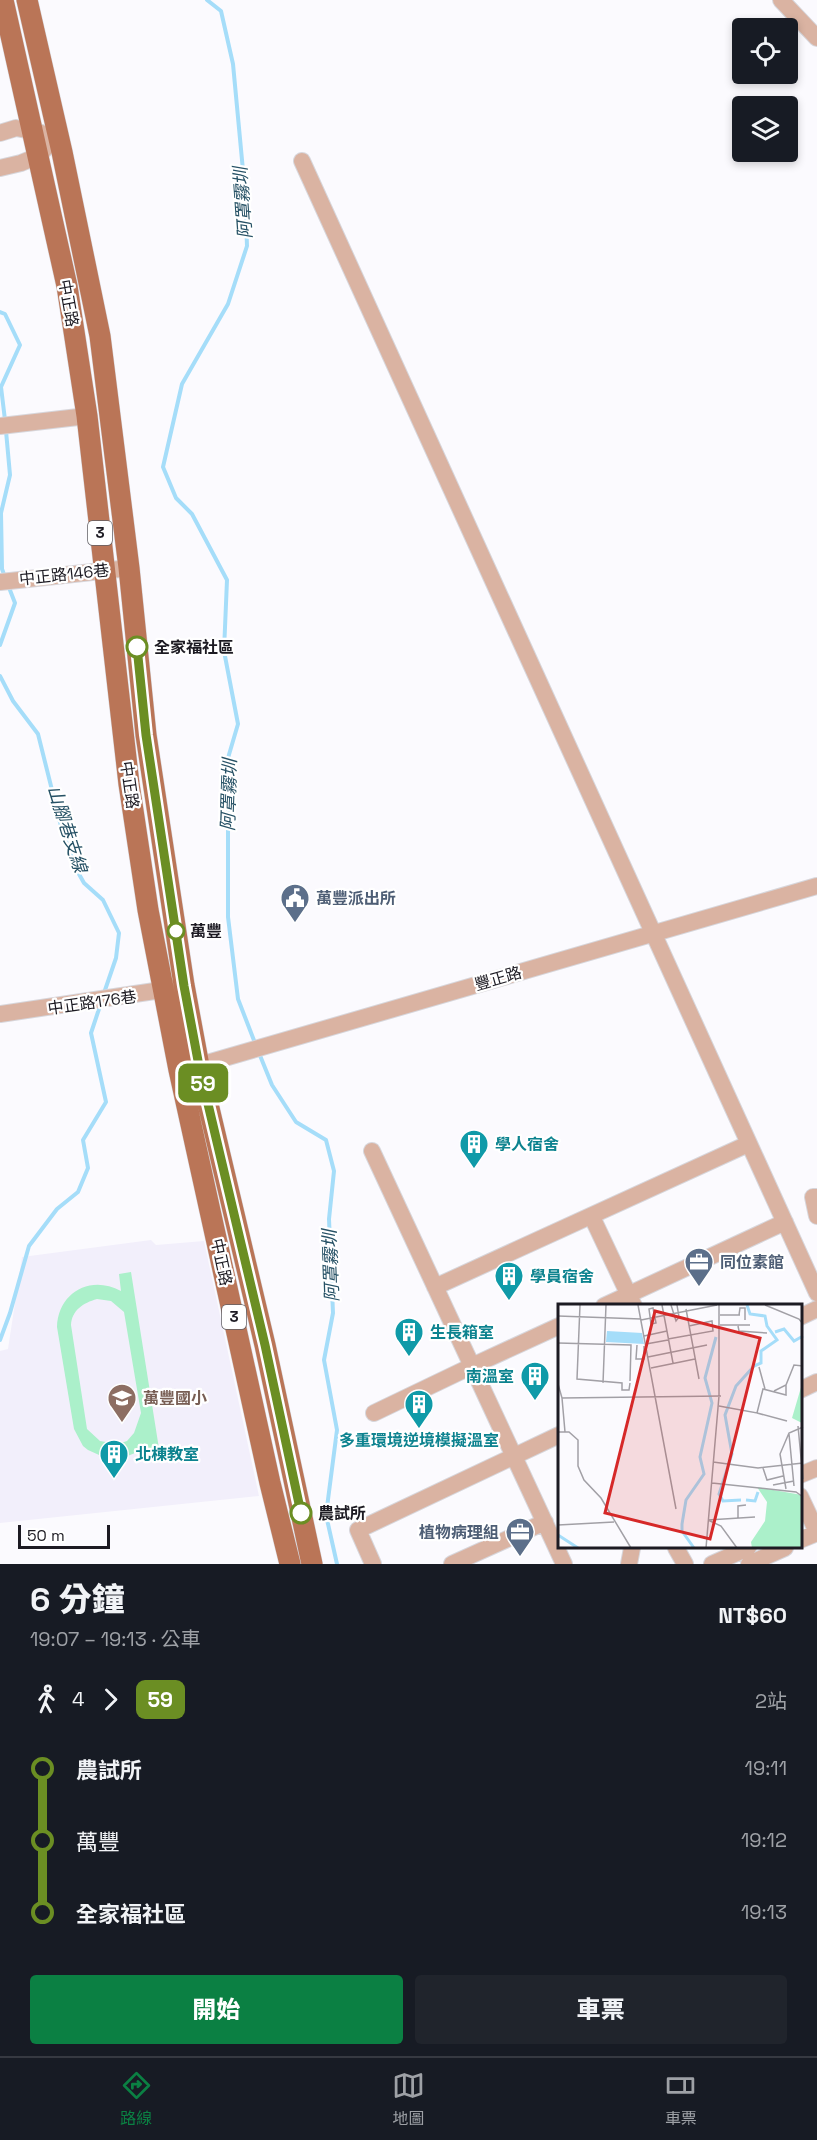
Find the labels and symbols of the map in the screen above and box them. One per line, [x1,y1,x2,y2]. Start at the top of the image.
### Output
water label: 阿罩霧圳 [228,163,256,240]
street label: 中正路 [54,278,83,329]
road number: 3 [88,521,112,545]
street label: 中正路146巷 [18,559,110,590]
marker: 全家福社區 [126,636,148,658]
place label: 全家福社區 [154,637,234,658]
water label: 阿罩霧圳 [216,756,241,831]
street label: 中正路 [116,760,143,810]
water label: 山腳巷支線 [43,782,93,877]
public building icon: 萬豐派出所 [279,882,311,924]
place label: 萬豐派出所 [316,888,396,909]
place label: 萬豐 [190,921,222,942]
marker: 萬豐 [167,922,185,940]
street label: 豐正路 [472,962,524,995]
street label: 中正路176巷 [46,986,138,1019]
line badge: 59 [176,1064,230,1102]
building icon: 學人宿舍 [458,1128,490,1170]
place label: 學人宿舍 [495,1134,559,1155]
water label: 阿罩霧圳 [318,1227,343,1302]
street label: 中正路 [206,1236,237,1288]
office icon: 同位素館 [683,1246,715,1288]
place label: 同位素館 [720,1252,784,1273]
building icon: 學員宿舍 [493,1260,525,1302]
place label: 學員宿舍 [530,1266,594,1287]
inset map [558,1304,802,1549]
road number: 3 [222,1305,246,1329]
building icon: 生長箱室 [393,1316,425,1358]
place label: 生長箱室 [430,1322,494,1343]
building icon: 南溫室 [519,1360,551,1402]
place label: 南溫室 [466,1366,514,1387]
school or university icon: 萬豐國小 [106,1382,138,1424]
place label: 萬豐國小 [143,1388,207,1409]
building icon: 多重環境逆境模擬溫室 [403,1388,435,1430]
place label: 多重環境逆境模擬溫室 [339,1430,499,1451]
building icon: 北棟教室 [98,1438,130,1480]
place label: 北棟教室 [135,1444,199,1465]
marker: 農試所 [290,1502,312,1524]
place label: 農試所 [318,1503,366,1524]
office icon: 植物病理組 [504,1516,536,1558]
scale bar [18,1522,110,1550]
place label: 植物病理組 [419,1522,499,1543]

